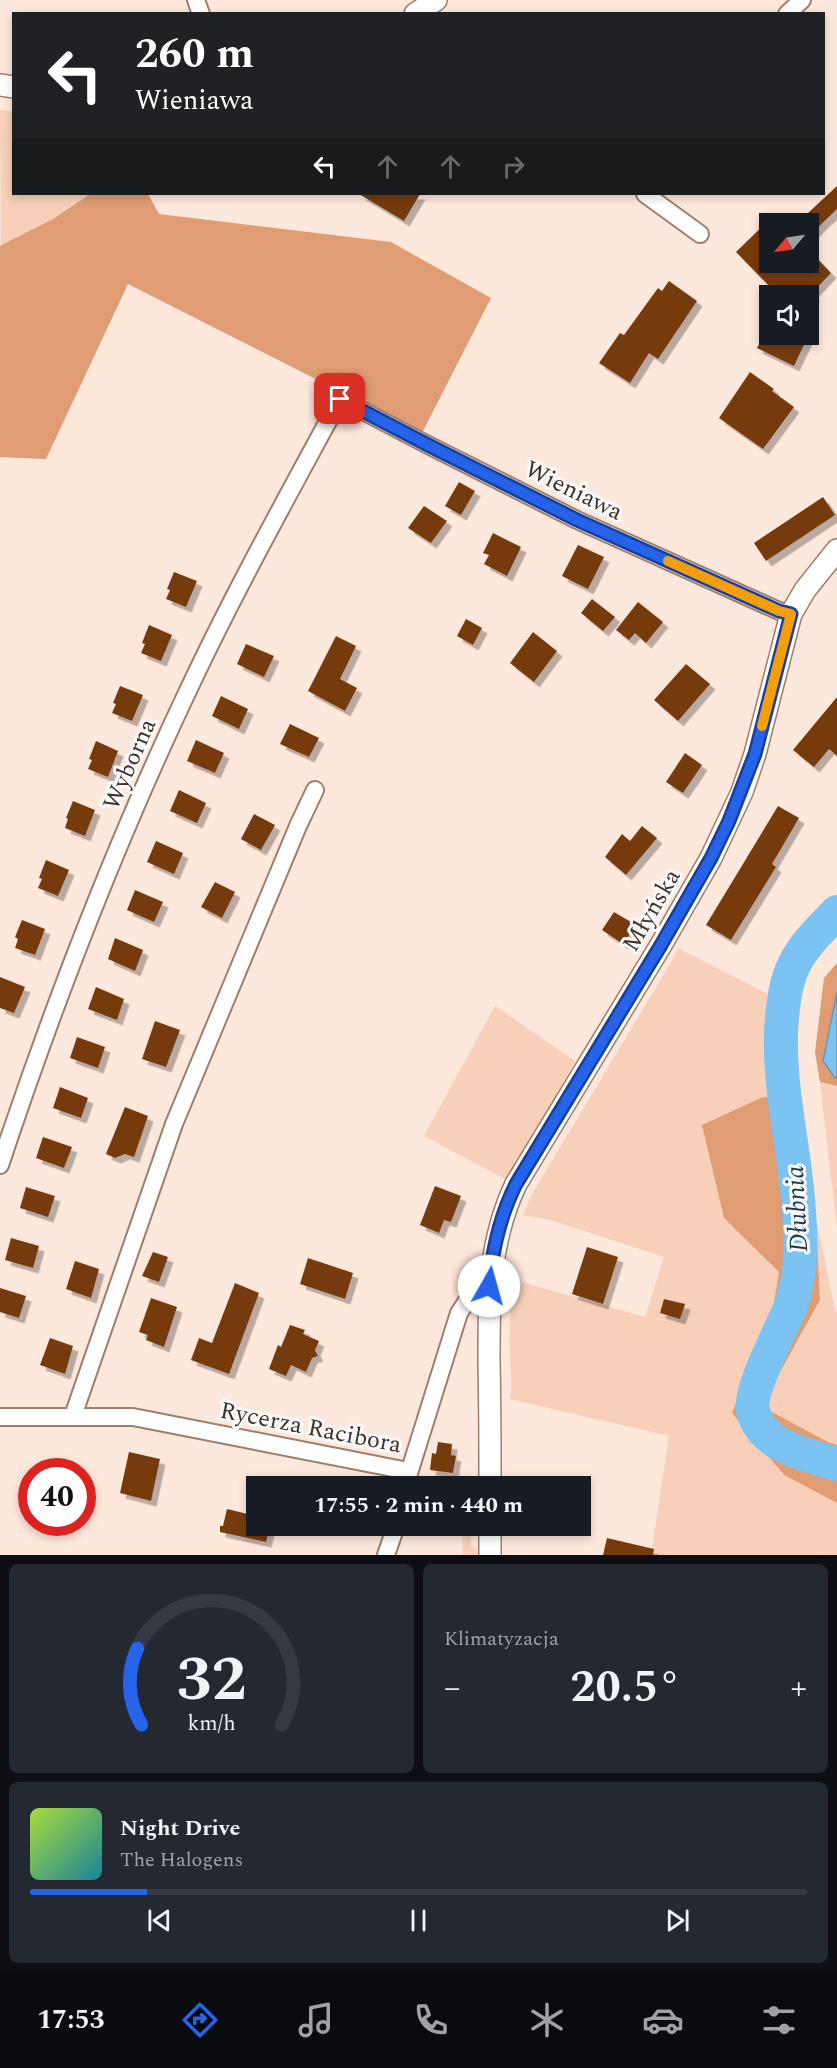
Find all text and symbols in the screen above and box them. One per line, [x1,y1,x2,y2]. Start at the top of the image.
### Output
text: 260 m [135,23,254,86]
icon: left [36,36,114,114]
text: Wieniawa [135,80,254,122]
icon: left [308,150,341,183]
icon: ahead [371,150,404,183]
icon: ahead [434,150,467,183]
icon: right [497,150,530,183]
north arrow [759,213,819,273]
map controls [759,213,819,345]
button: sound [759,285,819,345]
pin [314,373,365,424]
icon: arrive [323,382,356,415]
street label: Wieniawa [518,452,629,530]
street label: Wyborna [94,713,166,816]
street label: Młyńska [614,862,690,959]
water label: Dłubnia [775,1165,819,1253]
position arrow [457,1254,521,1318]
street label: Rycerza Racibora [217,1393,405,1463]
speed limit sign: 40 [18,1458,96,1536]
text: 17:55 · 2 min · 440 m [314,1489,523,1522]
text: Klimatyzacja [444,1624,559,1654]
text: 32 [176,1633,247,1728]
text: 20.5° [570,1653,681,1722]
text: − [444,1663,461,1713]
text: + [790,1663,807,1713]
text: km/h [187,1708,236,1741]
text: Night Drive [120,1812,240,1845]
text: The Halogens [120,1845,243,1875]
icon: previous [143,1904,176,1937]
icon: pause [402,1904,435,1937]
icon: next [661,1904,694,1937]
text: 17:53 [37,1999,105,2041]
icon: directions [179,1999,221,2041]
icon: music [295,1999,337,2041]
icon: phone [410,1999,452,2041]
icon: climate [526,1999,568,2041]
icon: car [642,1999,684,2041]
icon: filters [758,1999,800,2041]

